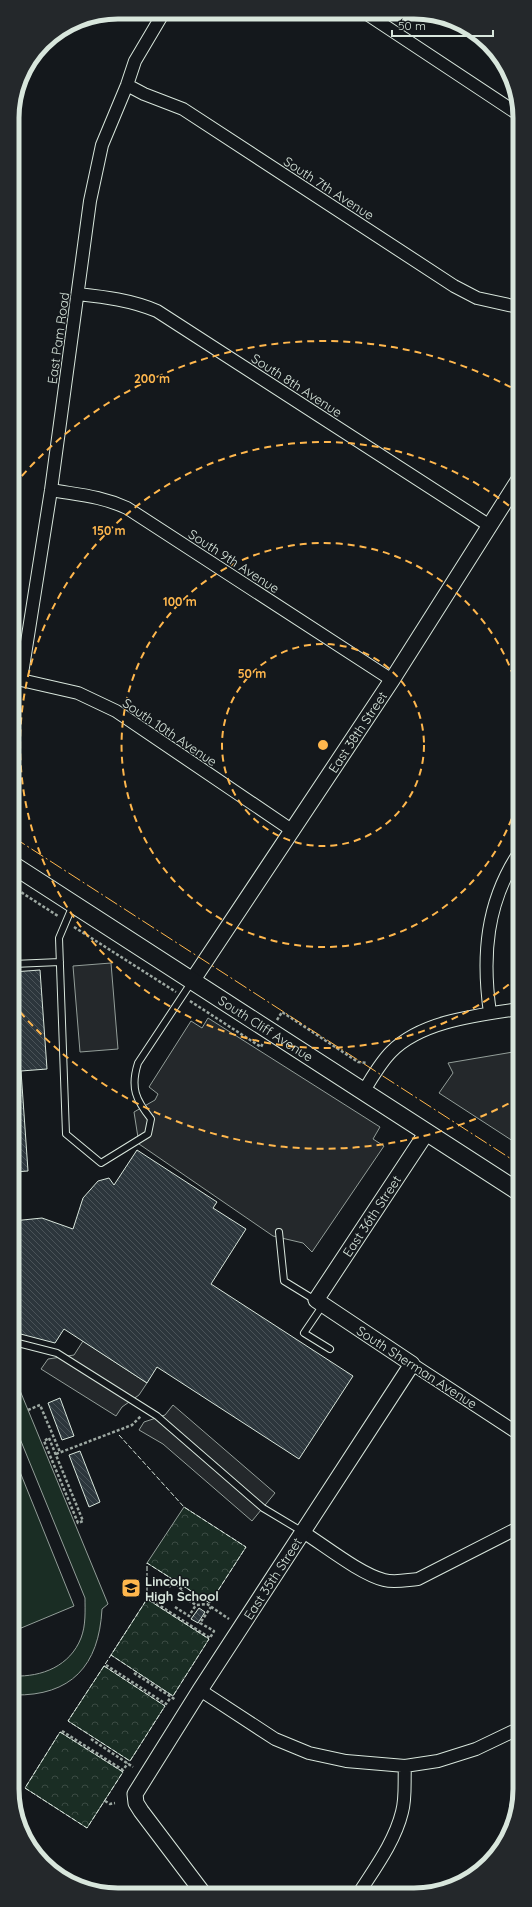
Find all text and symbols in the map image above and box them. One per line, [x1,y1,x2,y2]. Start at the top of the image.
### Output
scale bar [392,12,493,38]
text: 50 m [398,18,426,33]
street label: South 7th Avenue [281,153,377,223]
street label: East Pam Road [44,291,72,385]
street label: South 8th Avenue [249,350,345,420]
text: 200 m [134,371,170,386]
text: 150 m [92,523,126,538]
street label: South 9th Avenue [186,526,282,596]
text: 100 m [163,594,197,609]
text: 50 m [238,666,266,681]
street label: East 38th Street [325,688,390,776]
street label: South 10th Avenue [120,695,220,769]
centre of rings [316,738,330,752]
street label: South Cliff Avenue [215,992,316,1065]
street label: East 36th Street [339,1172,404,1260]
street label: South Sherman Avenue [354,1322,480,1412]
street label: East 35th Street [240,1535,305,1622]
place label: Lincoln High School [145,1573,219,1604]
school or university icon: Lincoln High School [120,1577,142,1599]

